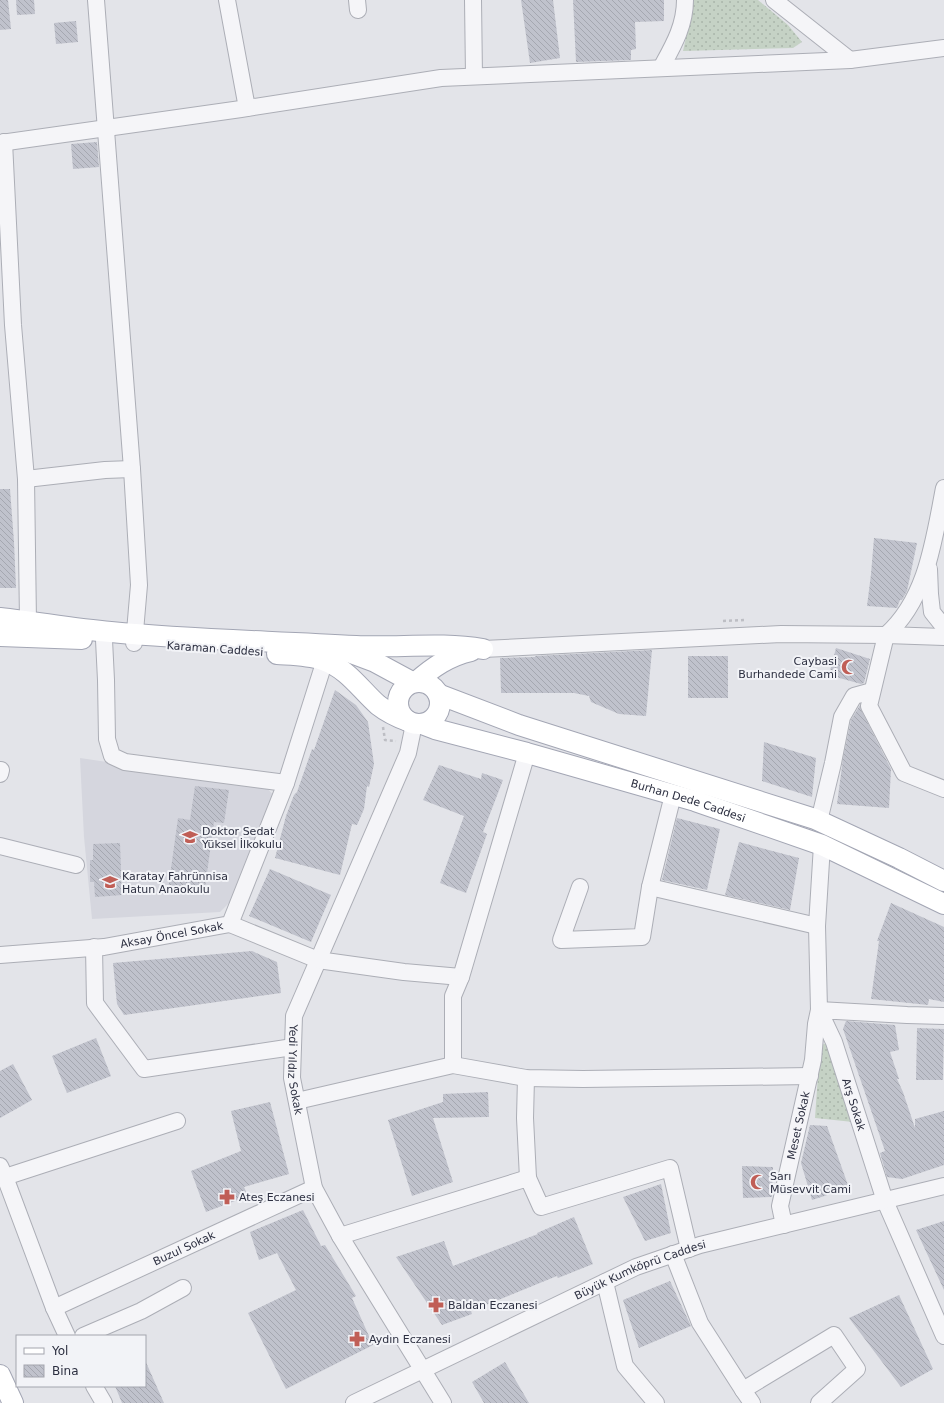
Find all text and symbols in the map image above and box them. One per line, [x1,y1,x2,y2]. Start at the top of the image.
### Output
street label: Karaman Caddesi [166,639,264,659]
place label: Caybasi Burhandede Cami [738,655,837,681]
mosque icon: Caybasi Burhandede Cami [840,658,858,676]
street label: Burhan Dede Caddesi [629,776,747,825]
place label: Doktor Sedat Yüksel İlkokulu [201,825,282,851]
school or university icon: Doktor Sedat Yüksel İlkokulu [181,828,199,846]
place label: Karatay Fahrünnisa Hatun Anaokulu [122,870,228,896]
school or university icon: Karatay Fahrünnisa Hatun Anaokulu [101,873,119,891]
street label: Aksay Öncel Sokak [119,919,225,950]
street label: Yedi Yıldız Sokak [285,1023,306,1116]
street label: Arş Sokak [840,1077,869,1133]
street label: Meset Sokak [784,1089,812,1161]
place label: Sarı Müsevvit Cami [770,1170,851,1196]
mosque icon: Sarı Müsevvit Cami [749,1173,767,1191]
pharmacy icon: Ateş Eczanesi [218,1188,236,1206]
place label: Ateş Eczanesi [239,1191,315,1204]
street label: Buzul Sokak [151,1228,217,1268]
street label: Büyük Kumköprü Caddesi [572,1237,707,1302]
pharmacy icon: Baldan Eczanesi [427,1296,445,1314]
place label: Baldan Eczanesi [448,1299,538,1312]
pharmacy icon: Aydın Eczanesi [348,1330,366,1348]
place label: Aydın Eczanesi [369,1333,451,1346]
legend [16,1335,146,1387]
text: Yol [51,1344,68,1358]
text: Bina [52,1364,79,1378]

